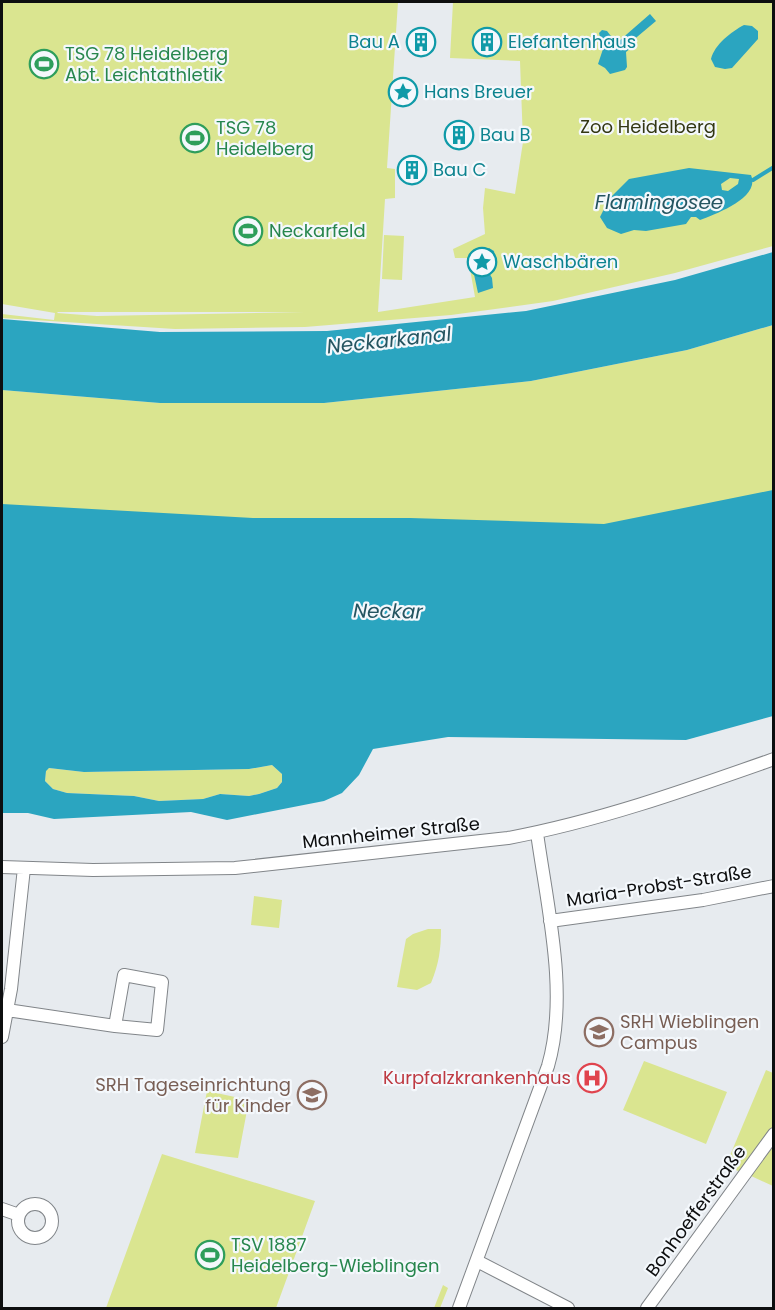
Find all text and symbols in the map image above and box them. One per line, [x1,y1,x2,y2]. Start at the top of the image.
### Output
building icon: Bau A [405,26,437,58]
building icon: Elefantenhaus [471,26,503,58]
place label: Bau A [348,29,400,54]
place label: Elefantenhaus [508,29,636,54]
place label: TSG 78 Heidelberg Abt. Leichtathletik [65,41,228,87]
sports icon: TSG 78 Heidelberg Abt. Leichtathletik [28,48,60,80]
place icon: Hans Breuer [387,76,419,108]
place label: Hans Breuer [424,79,533,104]
park label: Zoo Heidelberg [580,114,716,139]
place label: TSG 78 Heidelberg [216,115,314,161]
building icon: Bau B [443,119,475,151]
sports icon: TSG 78 Heidelberg [179,122,211,154]
place label: Bau B [480,122,531,147]
building icon: Bau C [396,154,428,186]
place label: Bau C [433,157,486,182]
water label: Flamingosee [595,188,723,216]
sports icon: Neckarfeld [232,215,264,247]
place label: Neckarfeld [269,218,366,243]
place icon: Waschbären [466,246,498,278]
place label: Waschbären [503,249,618,274]
water label: Neckarkanal [325,320,453,360]
water label: Neckar [353,596,424,626]
street label: Mannheimer Straße [301,811,481,854]
street label: Maria-Probst-Straße [565,859,753,912]
place label: SRH Wieblingen Campus [620,1009,759,1055]
school or university icon: SRH Wieblingen Campus [583,1016,615,1048]
hospital icon: Kurpfalzkrankenhaus [576,1062,608,1094]
place label: Kurpfalzkrankenhaus [383,1065,571,1090]
place label: SRH Tageseinrichtung für Kinder [95,1072,291,1118]
school or university icon: SRH Tageseinrichtung für Kinder [296,1079,328,1111]
street label: Bonhoefferstraße [640,1140,752,1281]
place label: TSV 1887 Heidelberg-Wieblingen [231,1232,439,1278]
sports icon: TSV 1887 Heidelberg-Wieblingen [194,1239,226,1271]

